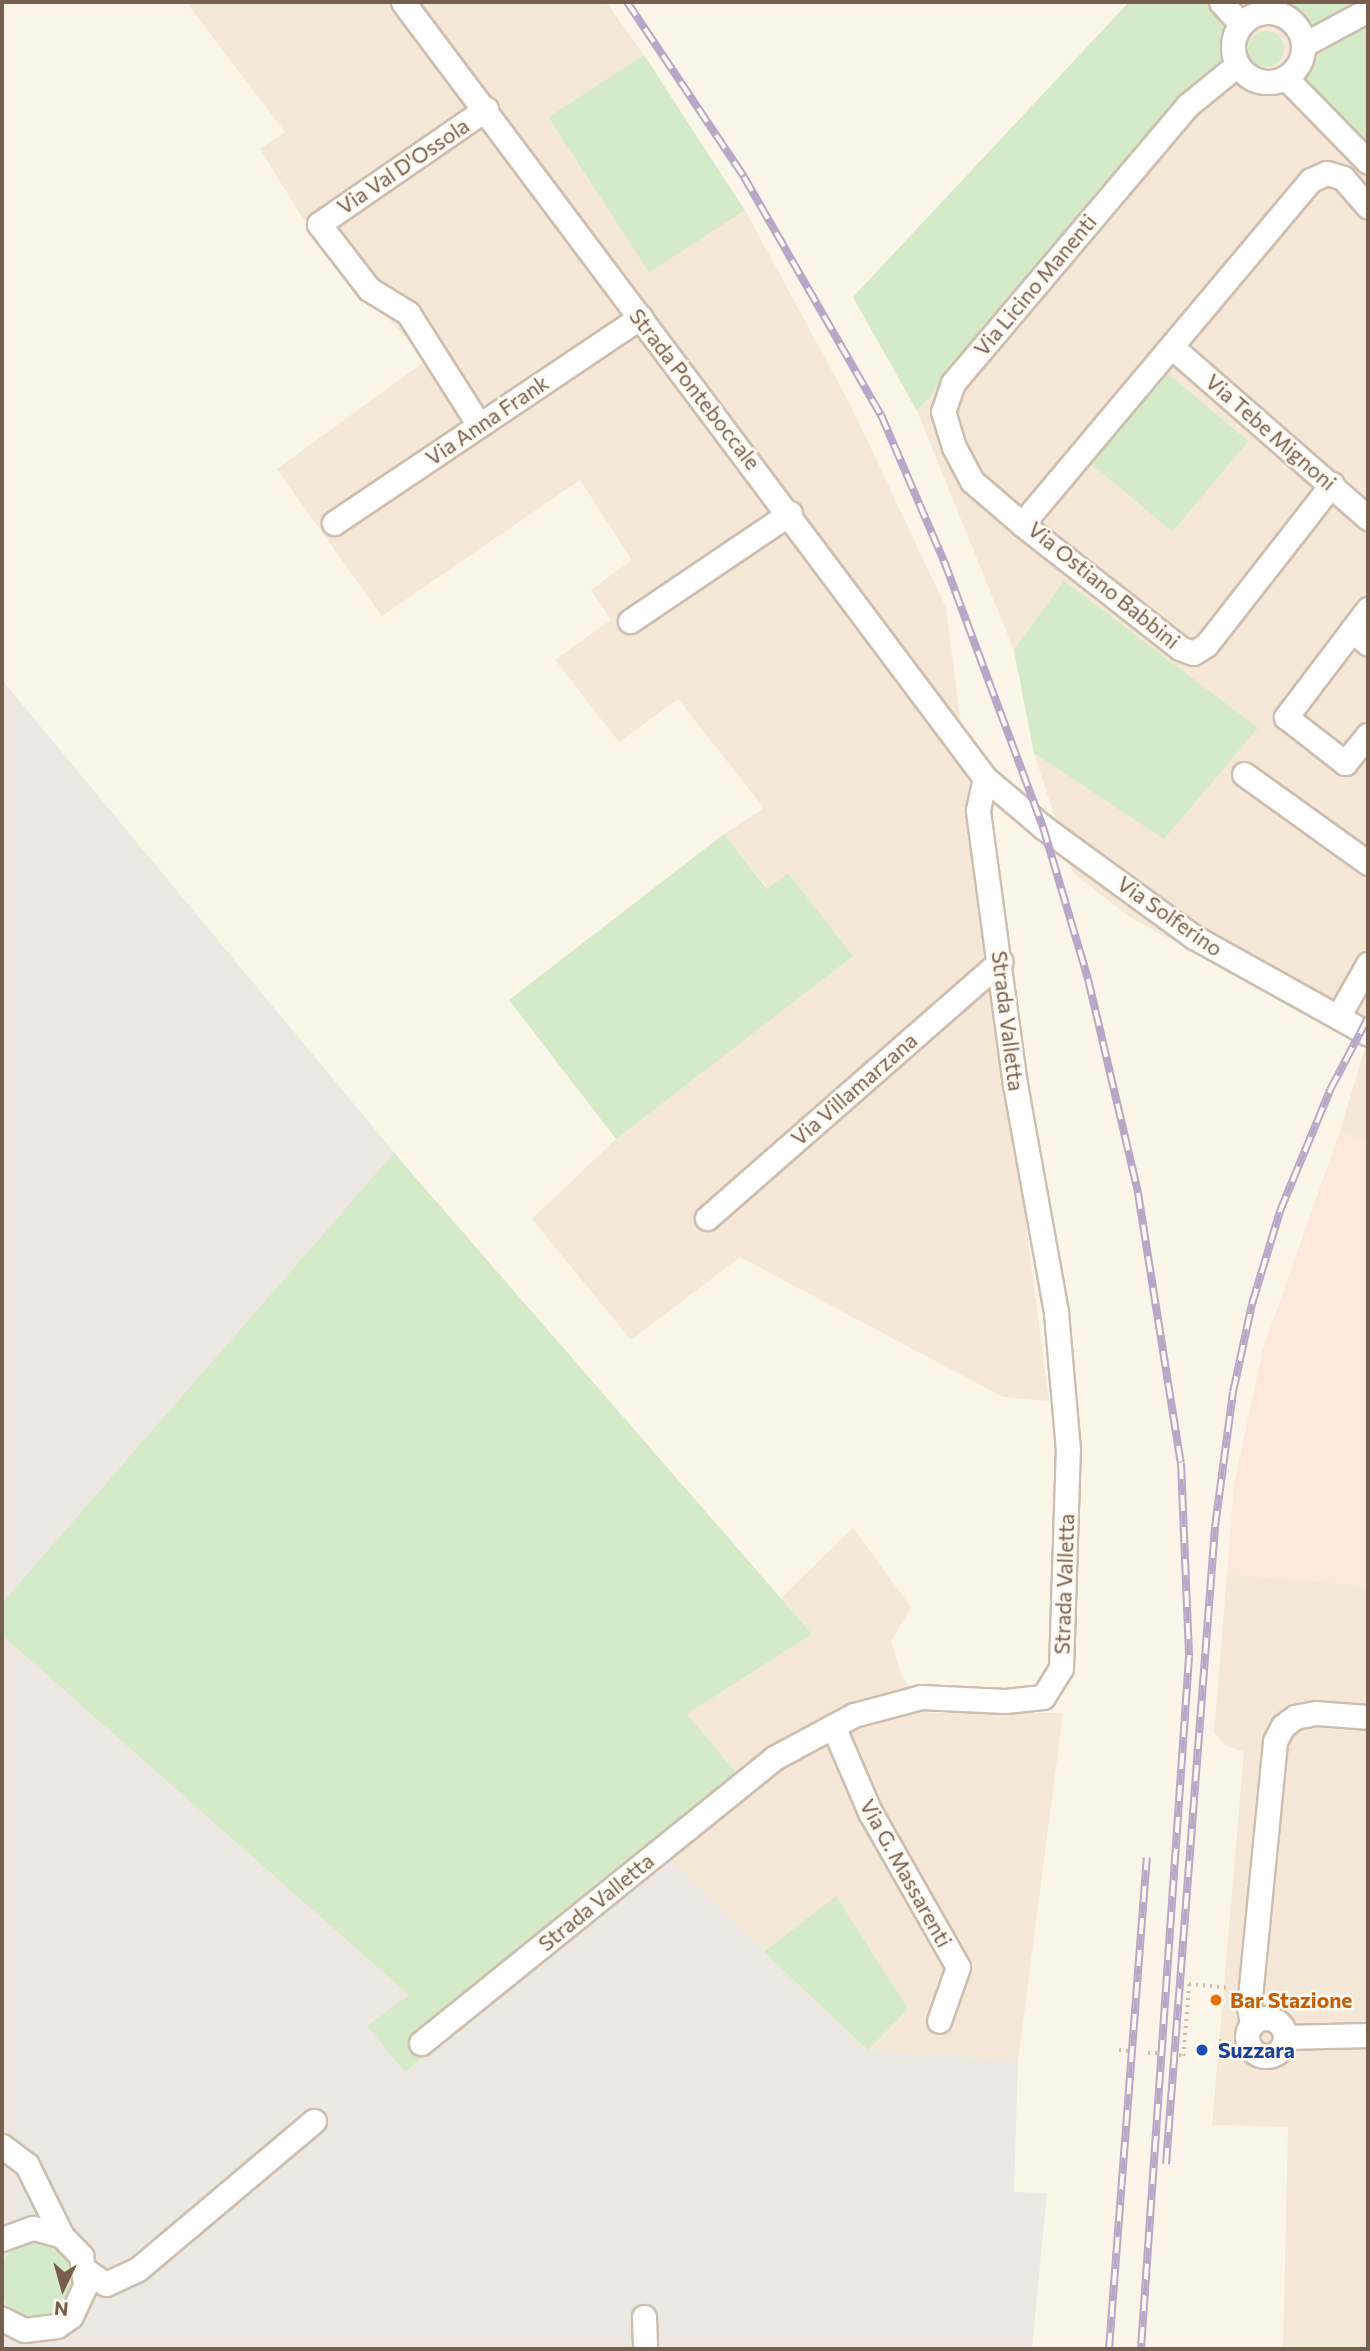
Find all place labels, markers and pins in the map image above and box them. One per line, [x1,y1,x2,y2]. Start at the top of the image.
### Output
place label: Bar Stazione [1230,1987,1352,2013]
marker: Bar Stazione [1208,1992,1224,2008]
place label: Suzzara [1218,2037,1295,2063]
marker: Suzzara [1192,2040,1212,2060]

